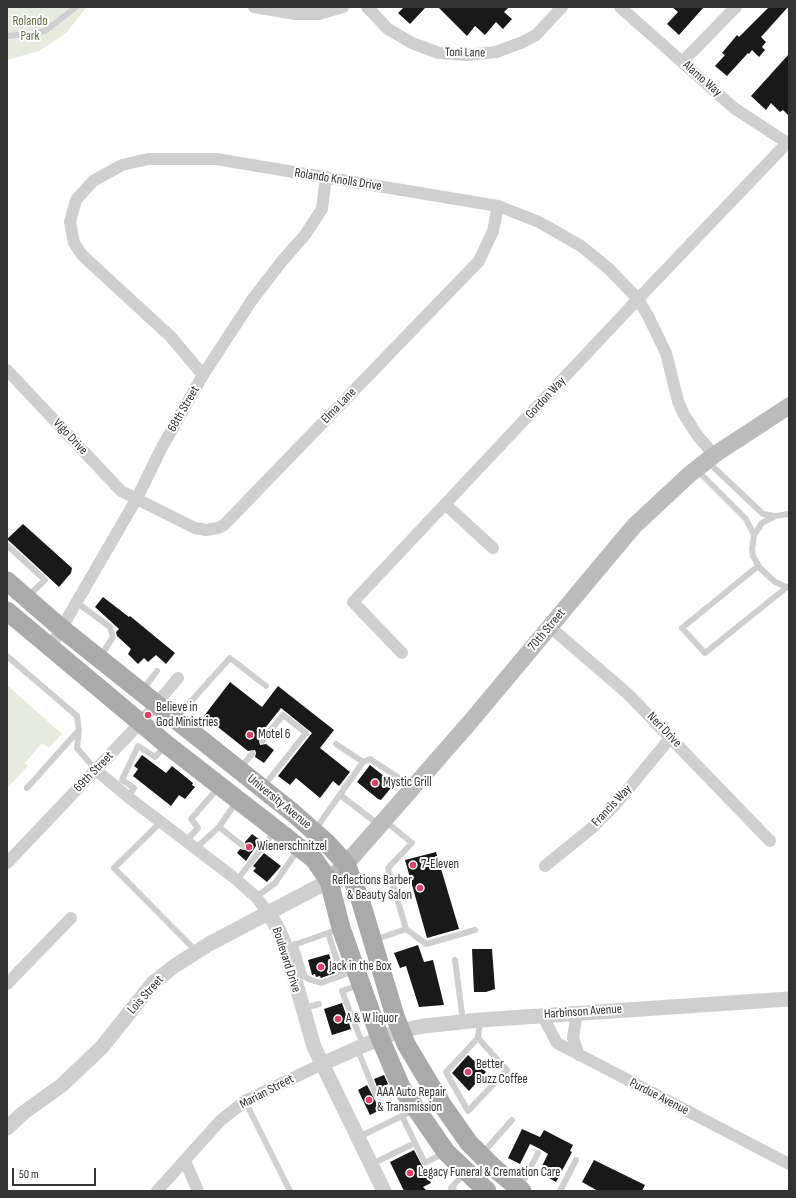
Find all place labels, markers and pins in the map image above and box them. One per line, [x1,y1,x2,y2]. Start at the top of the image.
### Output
place label: Believe in God Ministries [156,700,218,731]
marker: Believe in God Ministries [143,710,153,720]
place label: Motel 6 [258,727,290,743]
marker: Motel 6 [245,730,255,740]
place label: Mystic Grill [383,775,432,791]
marker: Mystic Grill [370,778,380,788]
place label: Wienerschnitzel [257,839,327,855]
marker: Wienerschnitzel [244,842,254,852]
place label: 7-Eleven [421,857,459,873]
marker: 7-Eleven [408,860,418,870]
place label: Reflections Barber & Beauty Salon [332,873,412,904]
marker: Reflections Barber & Beauty Salon [415,883,425,893]
place label: Jack in the Box [329,959,392,975]
marker: Jack in the Box [316,962,326,972]
place label: A & W liquor [346,1011,398,1027]
marker: A & W liquor [333,1014,343,1024]
place label: Better Buzz Coffee [476,1057,528,1088]
marker: Better Buzz Coffee [463,1067,473,1077]
place label: AAA Auto Repair & Transmission [377,1085,446,1116]
marker: AAA Auto Repair & Transmission [364,1095,374,1105]
place label: Legacy Funeral & Cremation Care [418,1165,561,1181]
marker: Legacy Funeral & Cremation Care [405,1168,415,1178]

